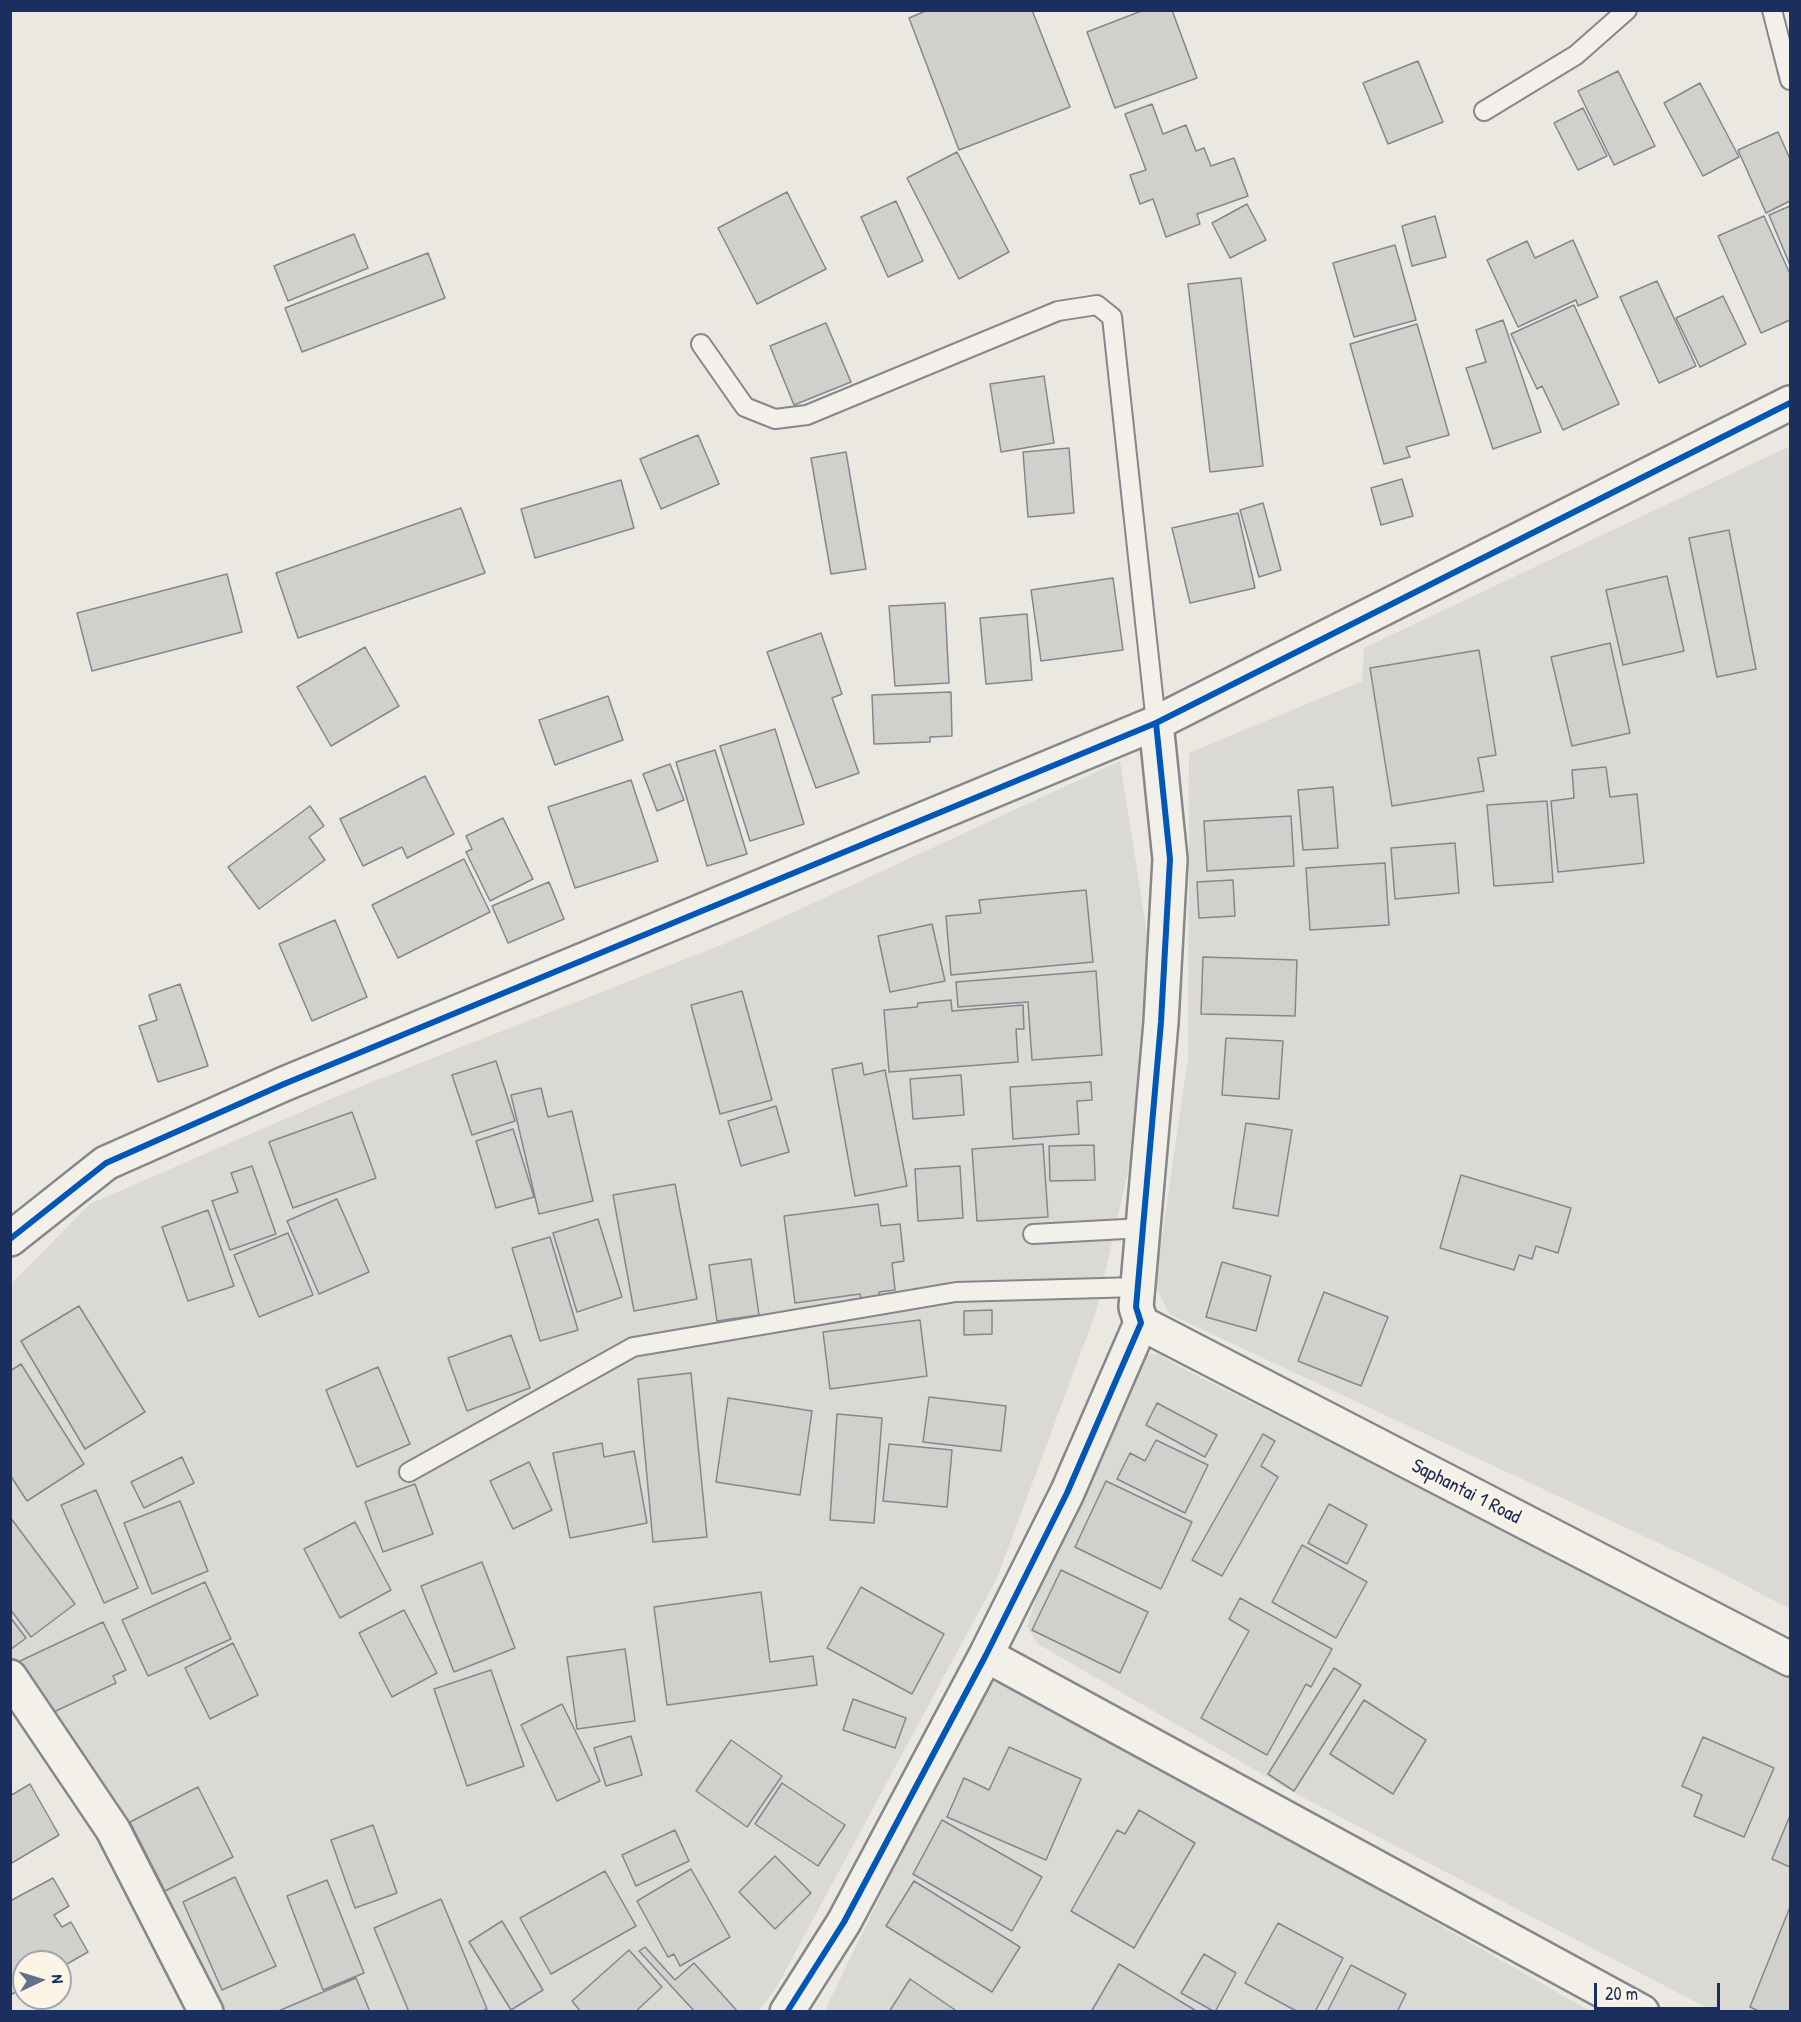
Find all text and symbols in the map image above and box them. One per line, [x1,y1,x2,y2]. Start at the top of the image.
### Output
street label: Saphantai 1 Road [1407,1454,1525,1530]
north arrow [12,1950,72,2010]
scale bar [1597,1971,1723,2009]
text: N [47,1974,69,1984]
text: 20 m [1605,1981,1638,2006]

